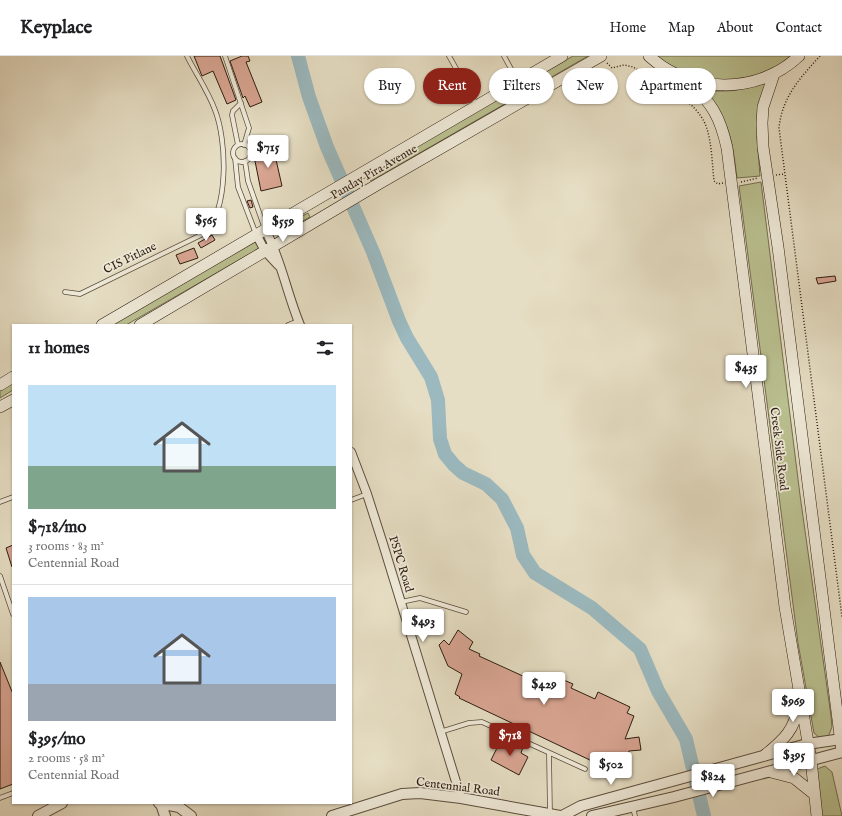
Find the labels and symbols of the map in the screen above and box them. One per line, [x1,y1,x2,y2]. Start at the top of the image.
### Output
pin: $715 [244,135,292,169]
street label: Panday Pira Avenue [328,141,420,203]
pin: $565 [182,208,230,242]
pin: $559 [259,209,307,243]
street label: CIS Pitlane [101,239,159,277]
pin: $435 [722,355,770,389]
street label: Creek Side Road [766,406,792,492]
street label: PSPC Road [385,534,417,595]
pin: $493 [399,609,447,643]
pin: $429 [520,672,568,706]
pin: $969 [769,689,817,723]
pin: $718 [486,723,534,757]
pin: $395 [770,743,818,777]
pin: $502 [587,752,635,786]
pin: $824 [689,764,737,798]
street label: Centennial Road [415,774,501,800]

